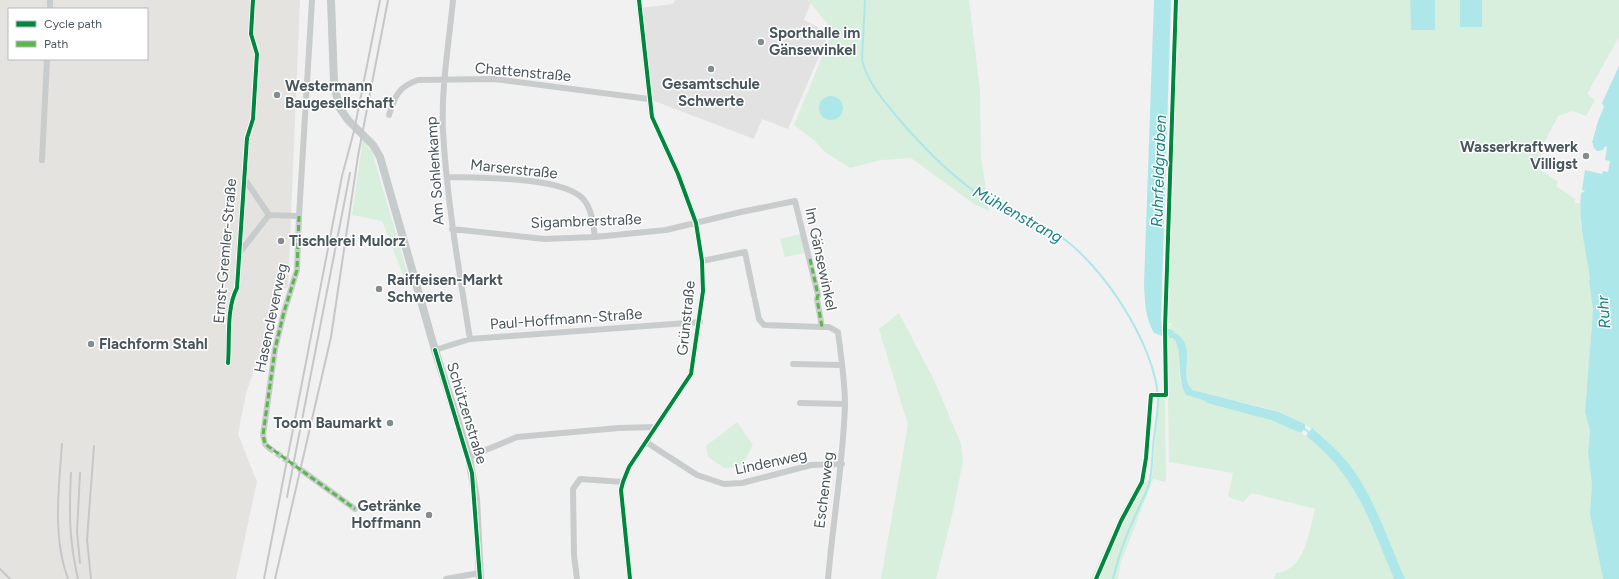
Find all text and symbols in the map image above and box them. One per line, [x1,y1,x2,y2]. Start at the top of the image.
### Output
legend [8,8,148,60]
text: Cycle path [44,17,102,31]
place label: Sporthalle im Gänsewinkel [769,24,860,59]
text: Path [44,37,68,51]
marker: Sporthalle im Gänsewinkel [756,37,766,47]
street label: Chattenstraße [474,59,572,85]
marker: Gesamtschule Schwerte [706,64,716,74]
place label: Gesamtschule Schwerte [662,75,761,110]
place label: Westermann Baugesellschaft [285,77,394,112]
marker: Westermann Baugesellschaft [272,90,282,100]
water label: Ruhrfeldgraben [1147,115,1170,227]
street label: Am Sohlenkamp [422,116,448,226]
place label: Wasserkraftwerk Villigst [1460,138,1578,173]
marker: Wasserkraftwerk Villigst [1581,151,1591,161]
street label: Marserstraße [469,155,559,183]
street label: Ernst-Gremler-Straße [210,178,240,324]
water label: Mühlenstrang [970,182,1066,247]
street label: Im Gänsewinkel [801,206,841,312]
street label: Sigambrerstraße [530,210,642,232]
place label: Tischlerei Mulorz [289,232,406,250]
marker: Tischlerei Mulorz [276,236,286,246]
street label: Hasencleverweg [251,262,291,374]
place label: Raiffeisen-Markt Schwerte [387,271,503,306]
street label: Grünstraße [673,280,699,356]
marker: Raiffeisen-Markt Schwerte [374,284,384,294]
water label: Ruhr [1593,294,1614,329]
street label: Paul-Hoffmann-Straße [489,305,643,333]
place label: Flachform Stahl [99,335,208,353]
marker: Flachform Stahl [86,339,96,349]
street label: Schützenstraße [443,360,491,466]
place label: Toom Baumarkt [274,414,382,432]
marker: Toom Baumarkt [385,418,395,428]
street label: Lindenweg [733,446,809,478]
street label: Eschenweg [810,450,838,530]
place label: Getränke Hoffmann [351,497,422,532]
marker: Getränke Hoffmann [424,510,434,520]

